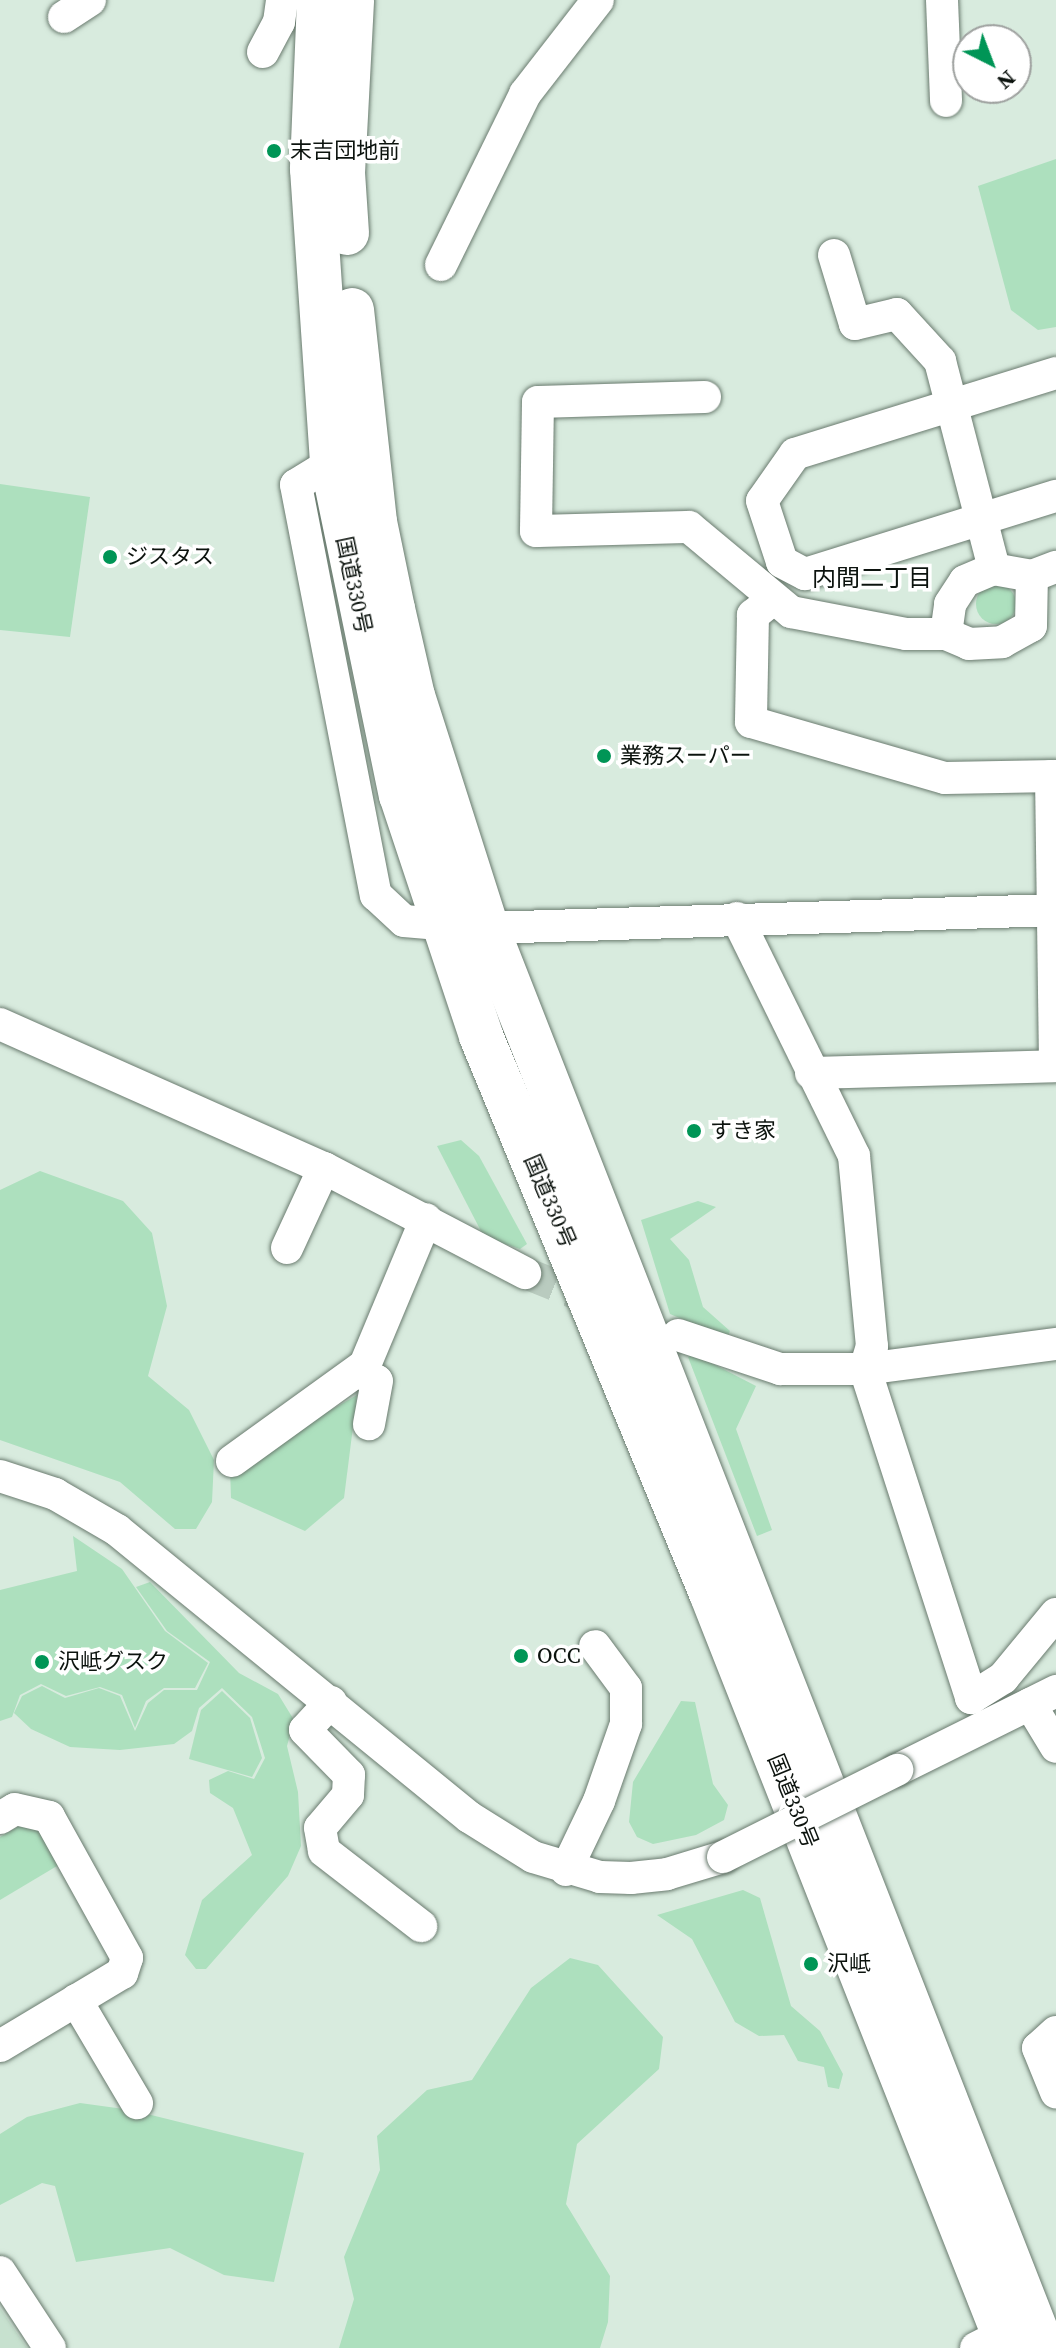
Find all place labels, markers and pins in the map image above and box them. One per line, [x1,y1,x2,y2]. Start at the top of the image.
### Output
place label: 末吉団地前 [290,138,400,164]
marker: 末吉団地前 [265,142,283,160]
place label: ジスタス [126,544,214,570]
marker: ジスタス [101,548,119,566]
place label: 業務スーパー [620,743,752,769]
marker: 業務スーパー [595,747,613,765]
place label: すき家 [710,1118,776,1144]
marker: すき家 [685,1122,703,1140]
place label: OCC [537,1643,581,1669]
marker: OCC [512,1647,530,1665]
place label: 沢岻グスク [58,1649,168,1675]
marker: 沢岻グスク [33,1653,51,1671]
place label: 沢岻 [827,1951,871,1977]
marker: 沢岻 [802,1955,820,1973]

